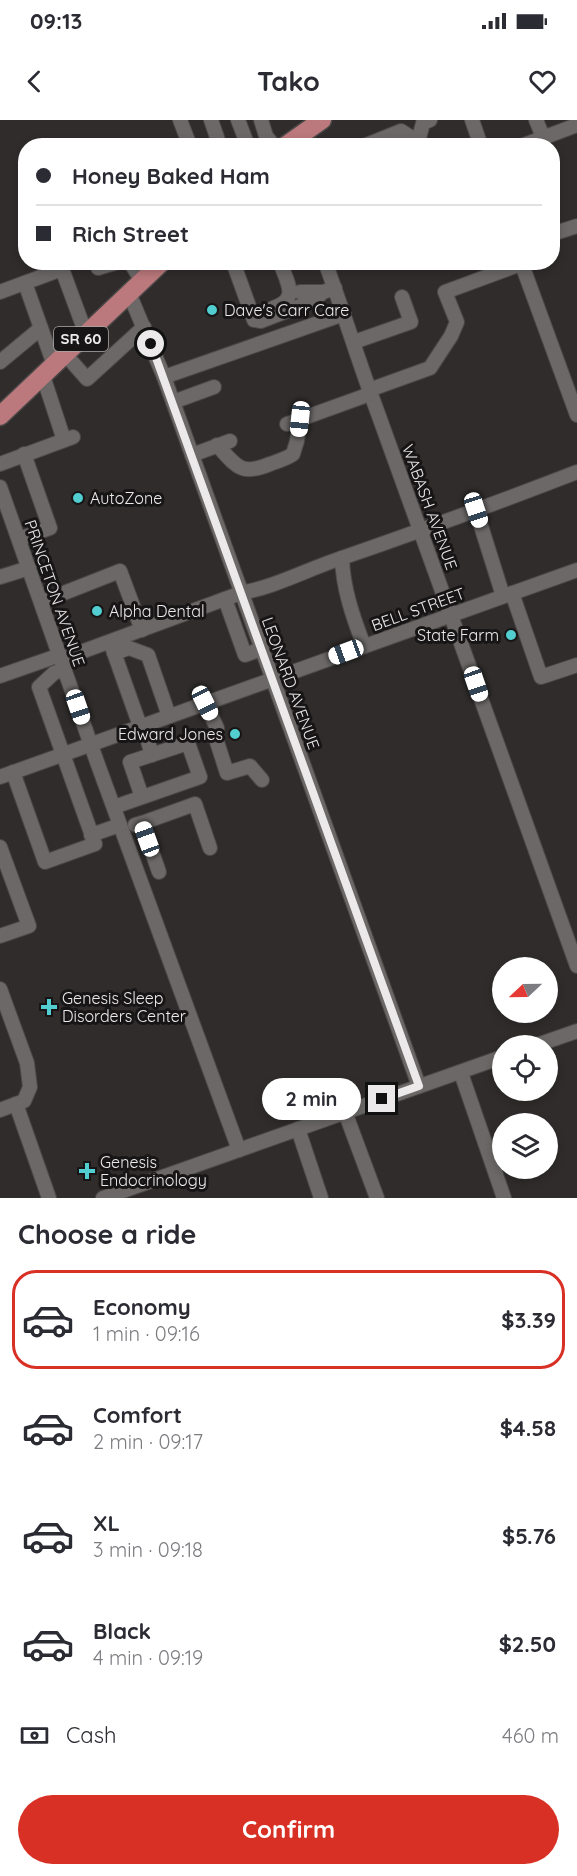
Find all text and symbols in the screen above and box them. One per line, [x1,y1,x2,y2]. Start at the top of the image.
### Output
text: 09:13 [30,7,82,35]
text: Tako [257,64,320,98]
icon: back [18,65,51,98]
icon: heart [526,65,559,98]
text: Honey Baked Ham [72,162,270,190]
text: Rich Street [72,220,189,248]
place label: Dave's Carr Care [224,300,349,320]
marker: Dave's Carr Care [205,303,219,317]
road number: SR 60 [54,327,108,351]
route start [137,330,164,357]
car [289,400,311,438]
street label: WABASH AVENUE [398,442,462,572]
place label: AutoZone [90,488,162,508]
car [462,490,490,530]
marker: AutoZone [71,491,85,505]
street label: PRINCETON AVENUE [21,517,89,669]
street label: BELL STREET [368,583,468,635]
place label: Alpha Dental [109,601,205,621]
marker: Alpha Dental [90,604,104,618]
street label: LEONARD AVENUE [258,614,324,752]
place label: State Farm [417,625,499,645]
marker: State Farm [504,628,518,642]
car [326,637,366,667]
car [462,664,490,704]
car [189,683,221,723]
car [64,687,92,727]
place label: Edward Jones [118,724,223,744]
marker: Edward Jones [228,727,242,741]
car [132,819,162,859]
north arrow [492,957,558,1023]
map controls [492,957,558,1179]
place label: Genesis Sleep Disorders Center [62,988,186,1026]
marker: Genesis Sleep Disorders Center [40,998,58,1016]
button: locate [492,1035,558,1101]
callout: 2 min [262,1078,361,1120]
route end [368,1085,395,1112]
text: 2 min [285,1086,338,1111]
button: layers [492,1113,558,1179]
place label: Genesis Endocrinology [100,1152,207,1190]
marker: Genesis Endocrinology [78,1162,96,1180]
text: Choose a ride [18,1217,196,1251]
icon: car [21,1293,75,1347]
text: Economy [93,1293,191,1321]
text: $3.39 [501,1306,556,1334]
text: 1 min · 09:16 [93,1321,200,1346]
icon: car [21,1401,75,1455]
text: Comfort [93,1401,182,1429]
text: $4.58 [500,1414,556,1442]
text: 2 min · 09:17 [93,1429,203,1454]
icon: car [21,1509,75,1563]
text: XL [93,1509,120,1537]
text: $5.76 [502,1522,556,1550]
text: 3 min · 09:18 [93,1537,203,1562]
icon: car [21,1617,75,1671]
text: Black [93,1617,151,1645]
text: $2.50 [499,1630,556,1658]
text: 4 min · 09:19 [93,1645,203,1670]
icon: cash [18,1719,51,1752]
text: Cash [66,1721,117,1749]
text: 460 m [502,1723,559,1748]
button: Confirm [18,1795,559,1864]

